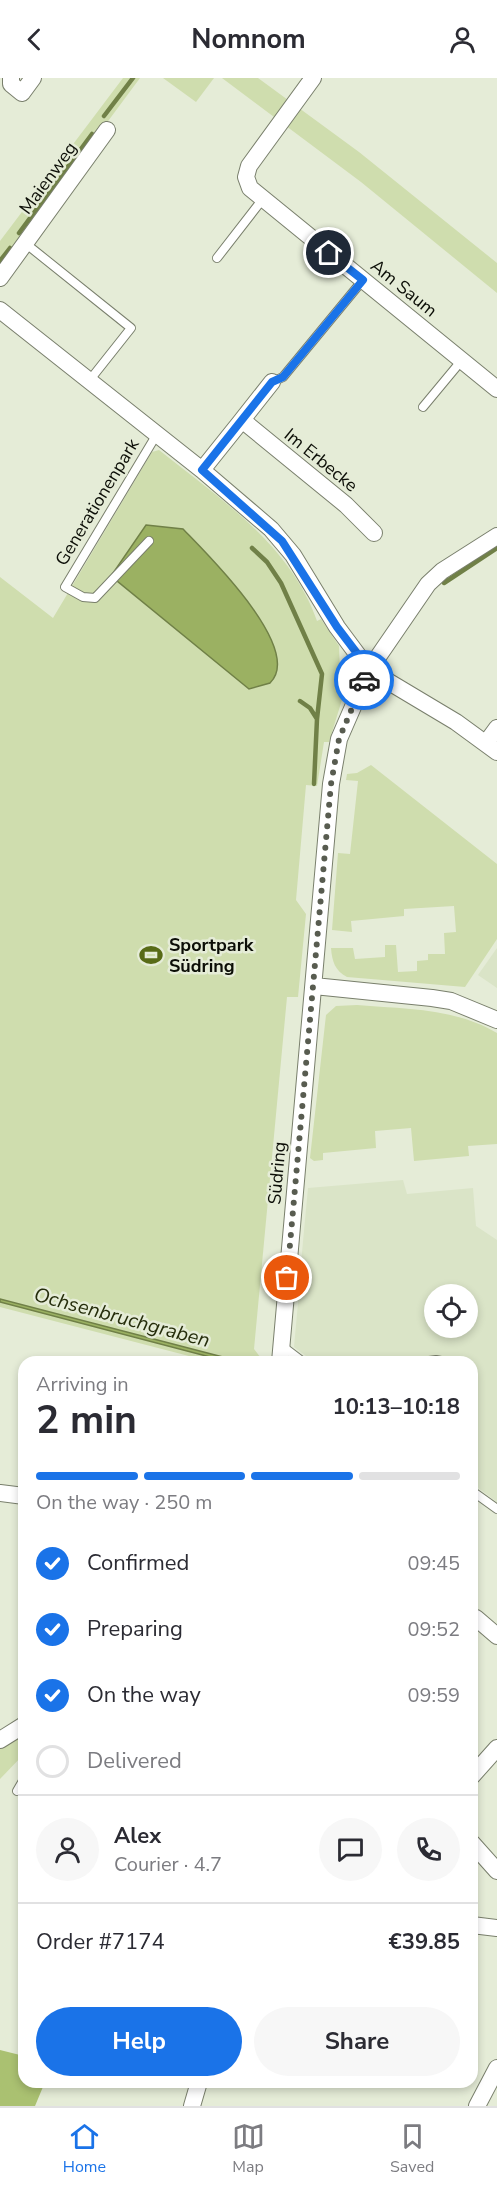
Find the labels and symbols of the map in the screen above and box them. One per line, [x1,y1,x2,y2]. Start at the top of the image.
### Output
street label: Maienweg [14,137,82,219]
pin [303,227,354,278]
street label: Am Saum [366,254,442,322]
street label: Im Erbecke [279,423,363,497]
street label: Generationenpark [50,433,145,570]
courier [334,650,394,710]
place label: Sportpark Südring [169,933,254,978]
sports icon: Sportpark Südring [138,942,164,968]
street label: Südring [262,1141,292,1205]
pin [261,1252,312,1303]
water label: Ochsenbruchgraben [31,1281,213,1354]

